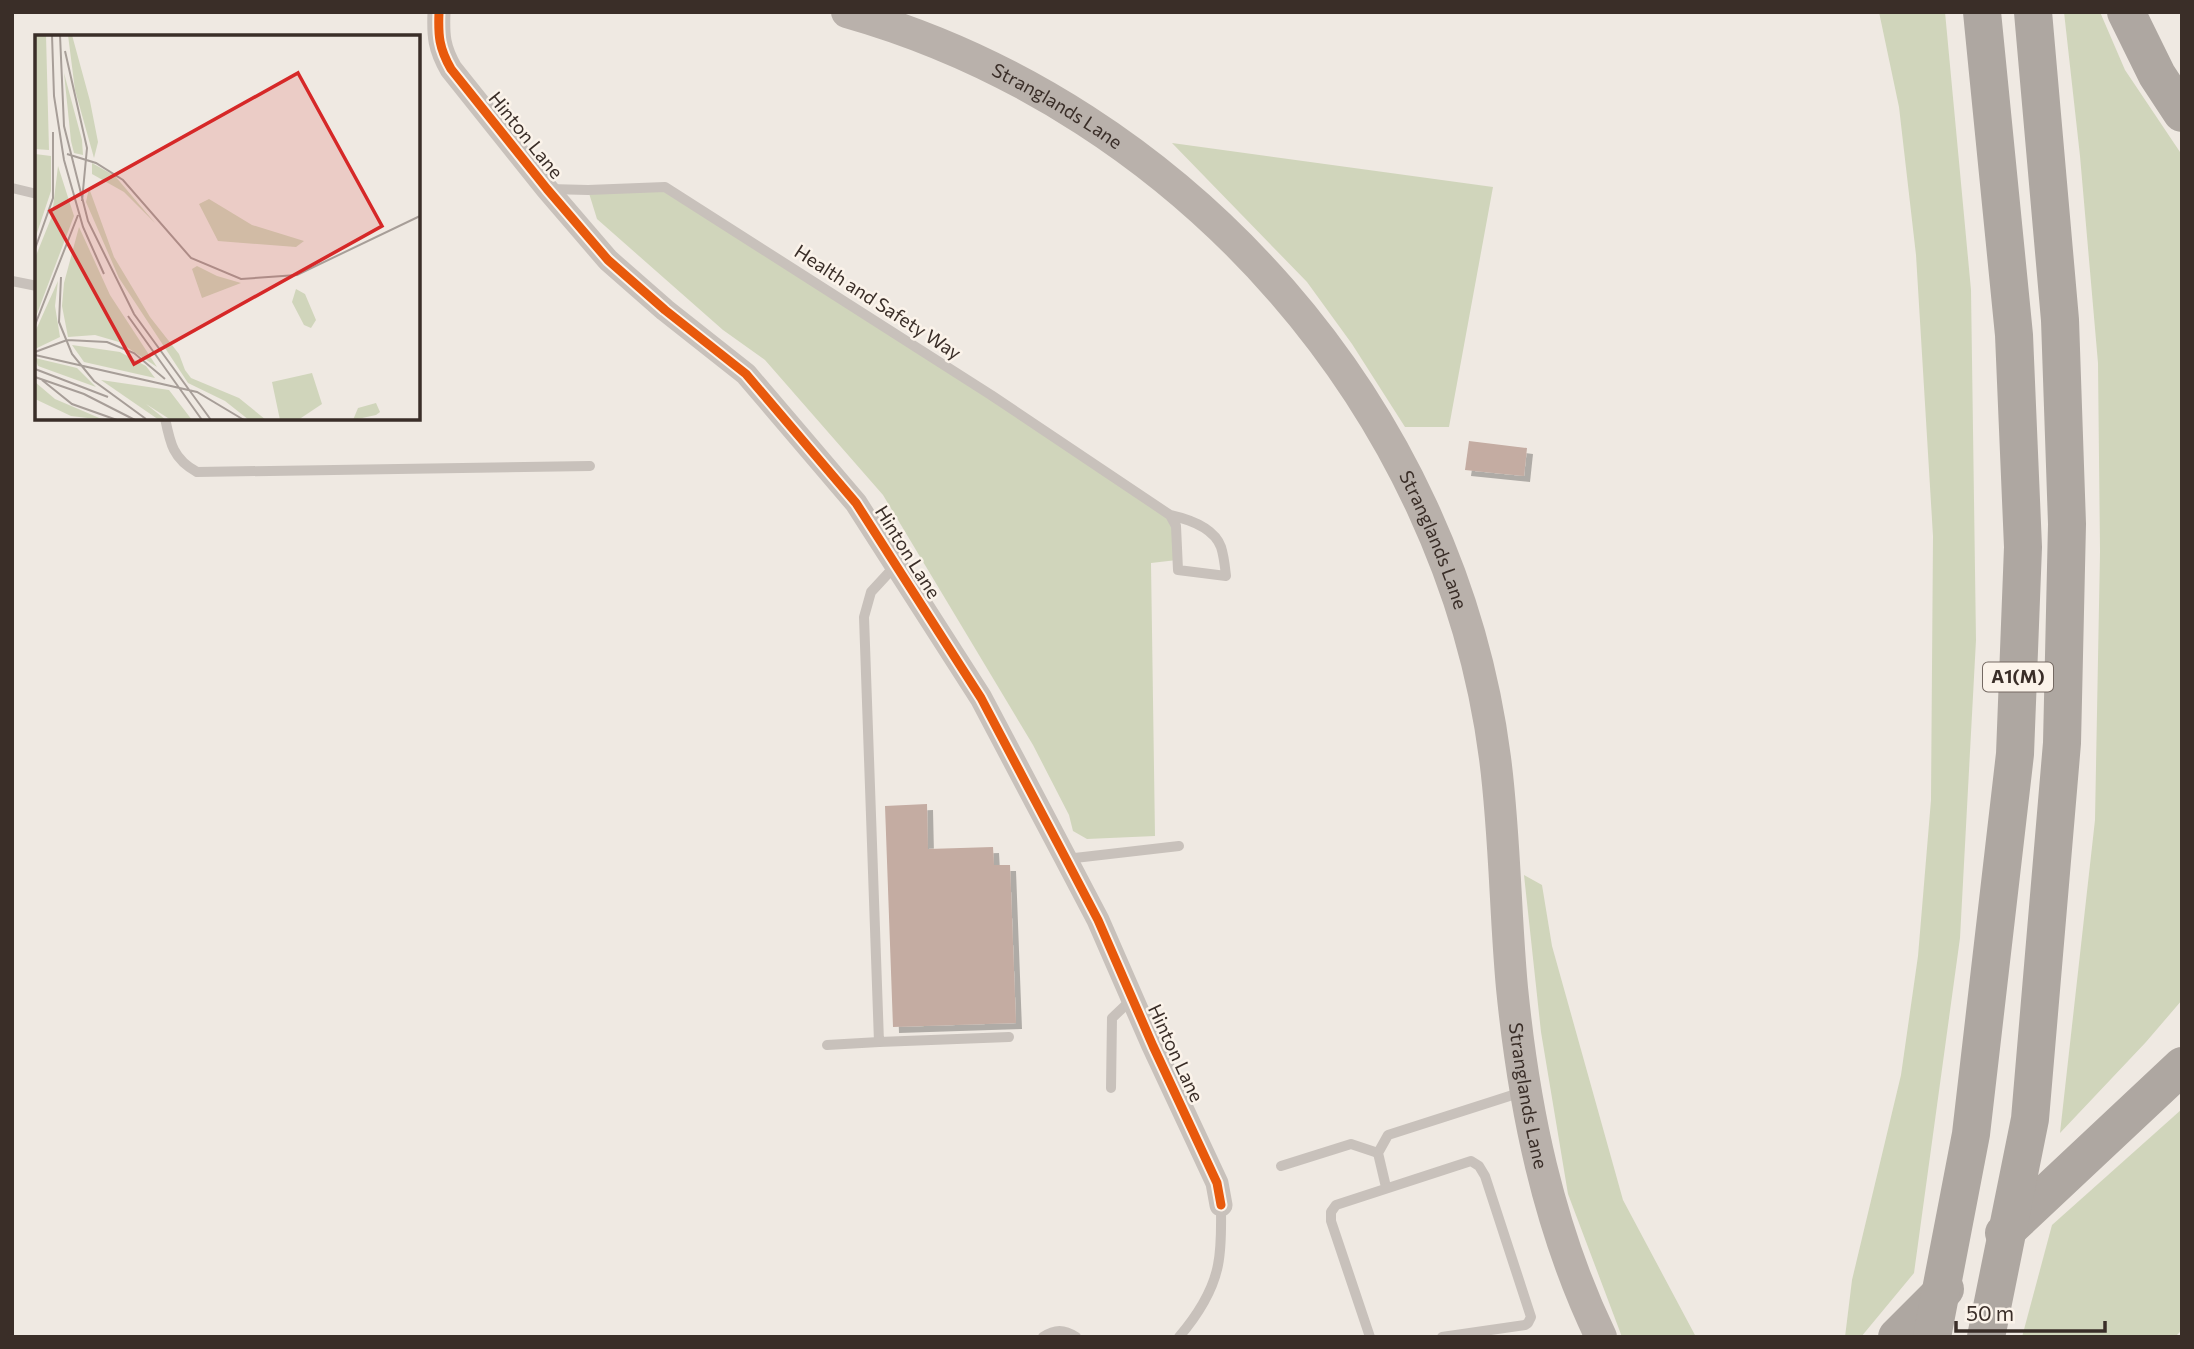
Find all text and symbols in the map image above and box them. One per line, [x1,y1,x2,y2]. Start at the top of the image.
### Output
inset map [35,35,420,420]
street label: Stranglands Lane [988,58,1127,153]
street label: Hinton Lane [484,87,568,183]
street label: Health and Safety Way [791,239,966,364]
street label: Stranglands Lane [1395,466,1473,612]
street label: Hinton Lane [871,501,946,602]
road number: A1(M) [1983,662,2053,692]
street label: Hinton Lane [1144,1000,1209,1105]
street label: Stranglands Lane [1505,1021,1553,1171]
scale bar [1956,1290,2105,1334]
text: 50 m [1966,1300,2014,1325]

